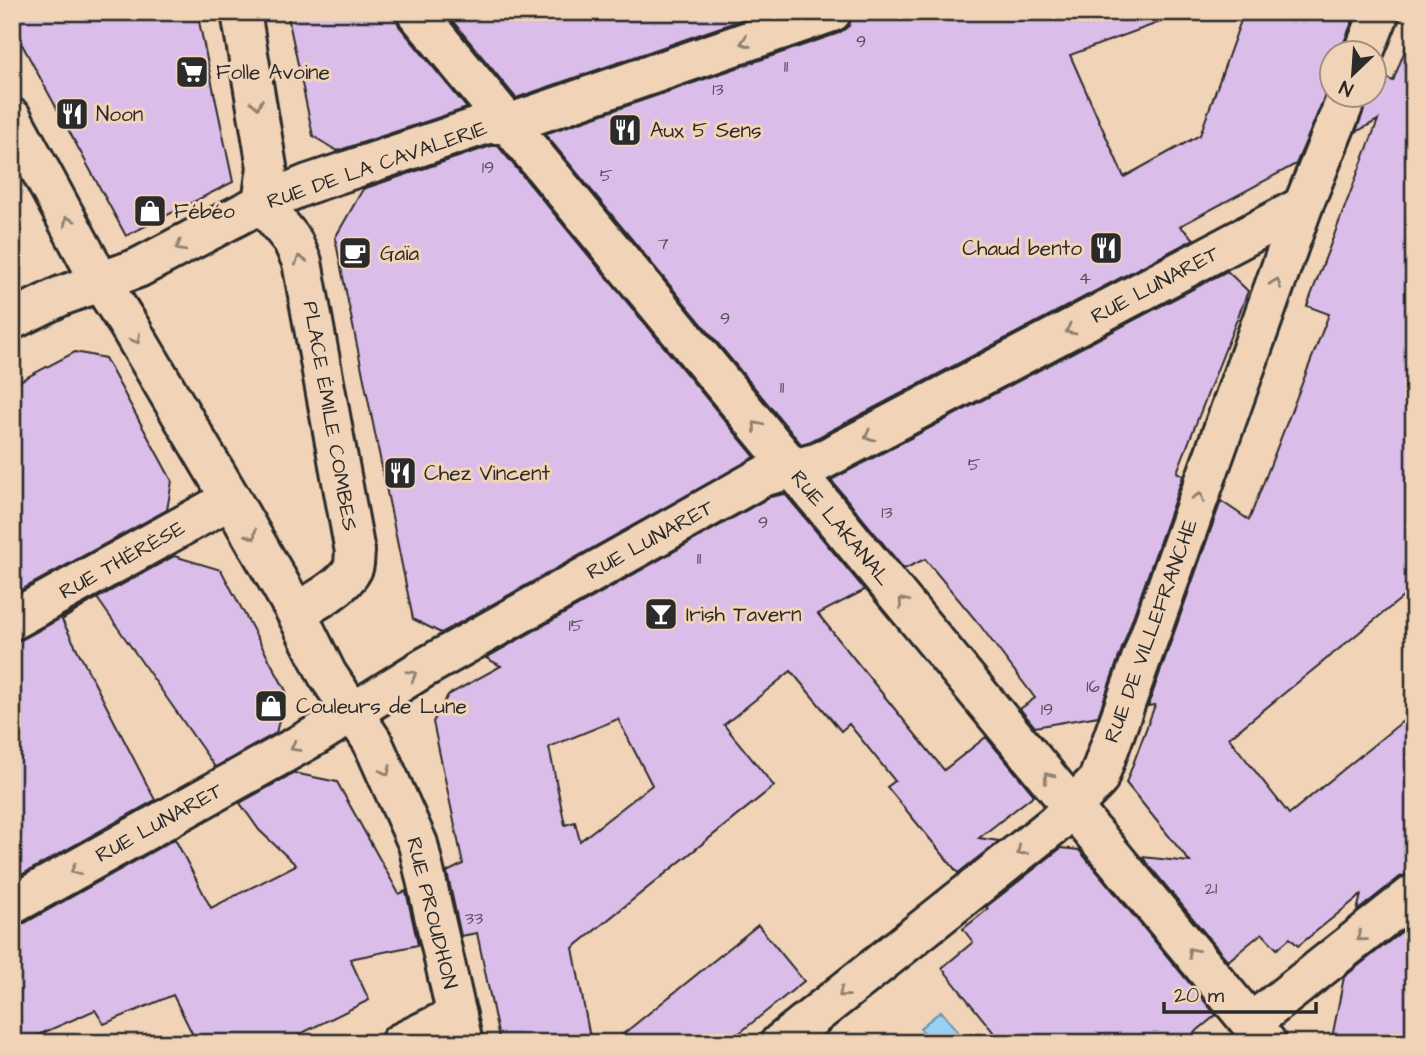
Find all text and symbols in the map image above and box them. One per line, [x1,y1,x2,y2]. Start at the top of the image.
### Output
house number: 9 [856,29,866,54]
one-way arrow [739,34,751,48]
north arrow [1318,38,1388,108]
supermarket icon: Folle Avoine [173,53,211,91]
house number: 11 [784,54,788,79]
place label: Folle Avoine [216,58,330,87]
text: N [1335,73,1358,103]
house number: 13 [712,77,724,102]
restaurant icon: Noon [53,95,91,133]
one-way arrow [249,98,264,110]
place label: Noon [96,100,143,129]
restaurant icon: Aux 5 Sens [606,111,644,149]
street label: RUE DE LA CAVALERIE [263,114,491,216]
place label: Aux 5 Sens [650,116,762,145]
house number: 19 [482,155,494,180]
house number: 5 [600,163,613,188]
shop icon: Fébéo [131,192,169,230]
place label: Fébéo [174,197,235,226]
one-way arrow [63,216,76,228]
restaurant icon: Chaud bento [1087,229,1125,267]
house number: 7 [657,231,669,256]
cafe icon: Gaïa [336,234,374,272]
place label: Chaud bento [962,234,1082,263]
one-way arrow [175,238,187,252]
place label: Gaïa [380,239,419,268]
street label: RUE LUNARET [1086,239,1225,331]
one-way arrow [294,255,308,267]
house number: 4 [1079,266,1091,291]
one-way arrow [1268,277,1282,289]
street label: PLACE ÉMILE COMBES [296,299,364,533]
house number: 9 [720,306,730,331]
one-way arrow [1065,321,1077,335]
one-way arrow [128,331,141,344]
house number: 11 [780,375,784,400]
one-way arrow [753,422,766,434]
one-way arrow [864,428,876,442]
house number: 5 [968,452,981,477]
restaurant icon: Chez Vincent [381,454,419,492]
place label: Chez Vincent [424,459,550,488]
street label: RUE LAKANAL [784,464,898,592]
one-way arrow [1191,491,1205,503]
street label: RUE LUNARET [581,493,719,587]
house number: 13 [881,500,893,525]
house number: 9 [758,510,768,535]
street label: RUE THÉRÈSE [54,513,190,606]
street label: RUE DE VILLEFRANCHE [1097,515,1205,747]
one-way arrow [244,528,257,540]
house number: 11 [697,546,701,571]
bar icon: Irish Tavern [642,595,680,633]
one-way arrow [898,597,911,609]
place label: Irish Tavern [686,600,801,629]
house number: 15 [568,613,584,638]
one-way arrow [404,671,417,684]
house number: 16 [1086,674,1100,699]
shop icon: Couleurs de Lune [252,687,290,725]
place label: Couleurs de Lune [296,692,467,721]
house number: 19 [1041,697,1053,722]
one-way arrow [290,739,303,752]
one-way arrow [378,764,392,777]
one-way arrow [1043,772,1056,784]
street label: RUE LUNARET [90,776,228,870]
street label: RUE PROUDHON [399,834,465,992]
one-way arrow [1016,843,1028,856]
one-way arrow [70,862,83,875]
house number: 21 [1205,876,1217,901]
house number: 33 [465,906,483,931]
one-way arrow [1356,929,1369,941]
one-way arrow [1188,948,1201,960]
scale bar [1164,971,1316,1015]
text: 20 m [1174,981,1225,1010]
one-way arrow [838,985,851,997]

